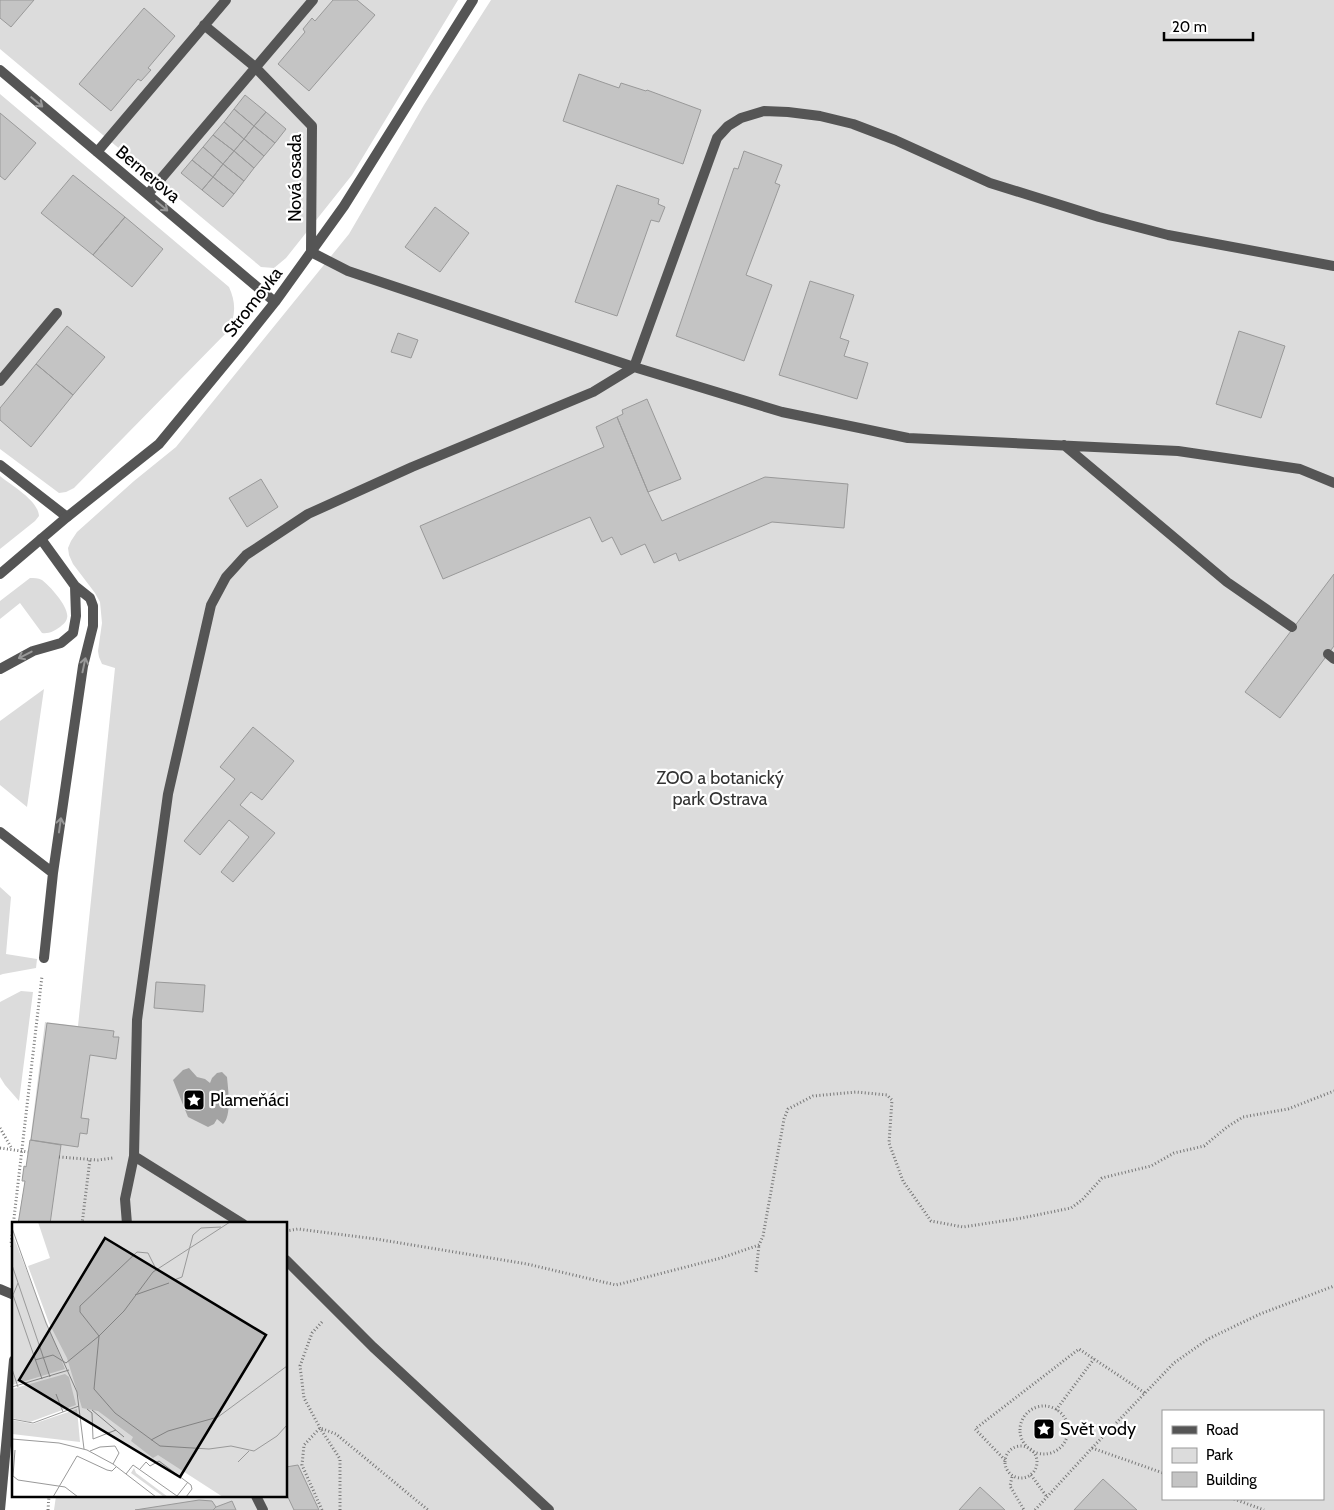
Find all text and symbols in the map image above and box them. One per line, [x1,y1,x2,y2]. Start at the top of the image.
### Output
scale bar [1164,10,1253,42]
text: 20 m [1172,18,1207,36]
one-way arrow [31,96,44,107]
street label: Nová osada [284,134,306,222]
street label: Bernerova [111,141,185,208]
one-way arrow [155,201,168,212]
street label: Stromovka [219,262,287,341]
one-way arrow [17,650,32,660]
one-way arrow [80,657,89,673]
park label: ZOO a botanický park Ostrava [656,767,784,810]
one-way arrow [55,818,65,834]
place icon: Plameňáci [182,1088,206,1112]
place label: Plameňáci [210,1089,289,1111]
inset map [12,1222,288,1498]
legend [1162,1410,1324,1500]
place icon: Svět vody [1032,1417,1056,1441]
place label: Svět vody [1060,1418,1136,1440]
text: Road [1206,1421,1239,1439]
text: Park [1206,1446,1233,1464]
text: Building [1206,1471,1257,1489]

